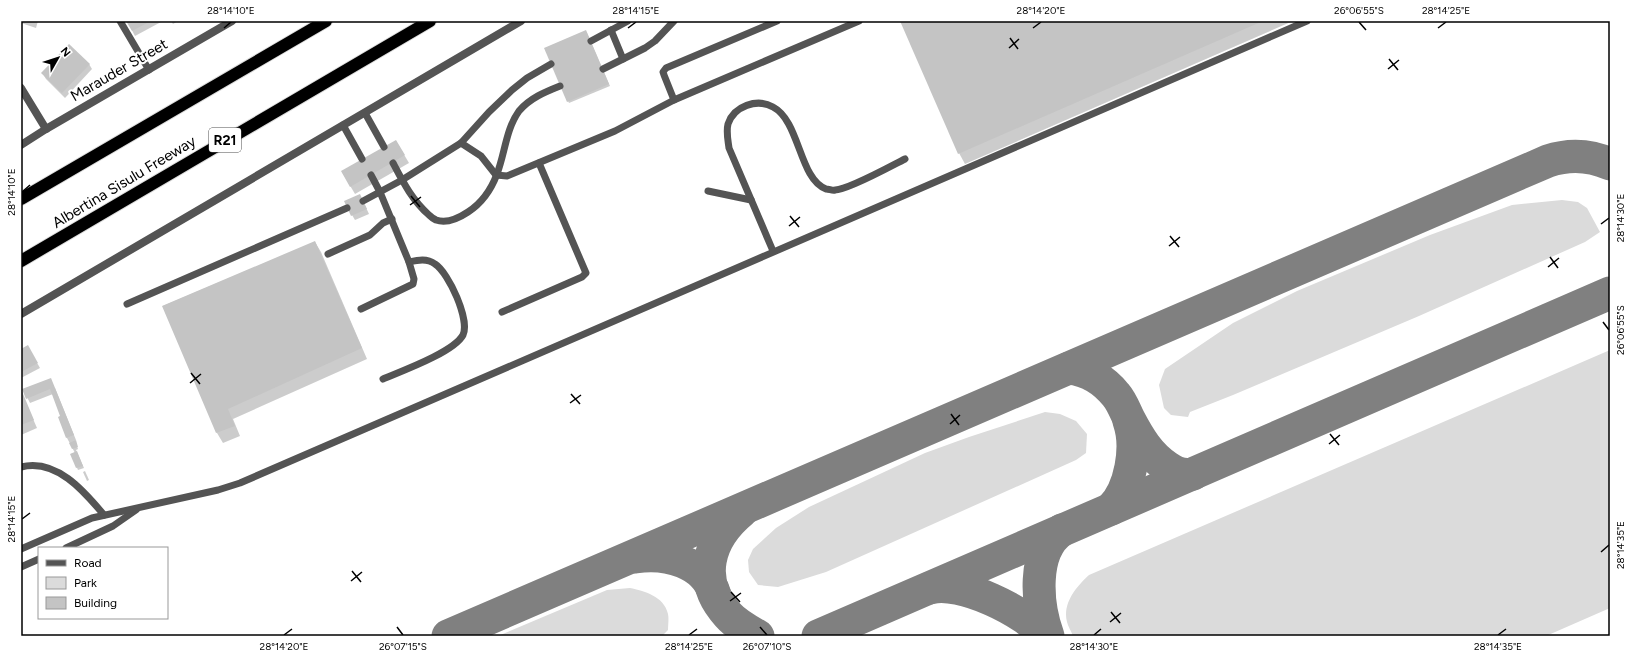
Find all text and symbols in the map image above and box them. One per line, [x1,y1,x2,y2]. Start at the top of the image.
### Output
text: 28°14'10"E [207,4,255,17]
text: 28°14'15"E [613,4,659,17]
text: 28°14'20"E [1017,4,1066,17]
text: 26°06'55"S [1334,4,1384,17]
text: 28°14'25"E [1422,4,1470,17]
street label: Marauder Street [67,35,171,105]
north arrow [38,38,78,78]
text: N [58,45,73,59]
road number: R21 [209,128,241,152]
street label: Albertina Sisulu Freeway [49,132,199,232]
text: 28°14'10"E [5,168,18,216]
text: 28°14'30"E [1614,194,1627,242]
text: 26°06'55"S [1614,305,1627,355]
text: 28°14'15"E [5,496,18,542]
text: 28°14'35"E [1614,521,1627,569]
legend [38,547,168,619]
text: Road [74,556,102,570]
text: Park [74,576,97,590]
text: Building [74,596,117,610]
text: 28°14'20"E [260,640,309,653]
text: 26°07'15"S [379,640,427,653]
text: 28°14'25"E [665,640,713,653]
text: 26°07'10"S [743,640,791,653]
text: 28°14'30"E [1070,640,1118,653]
text: 28°14'35"E [1474,640,1522,653]

